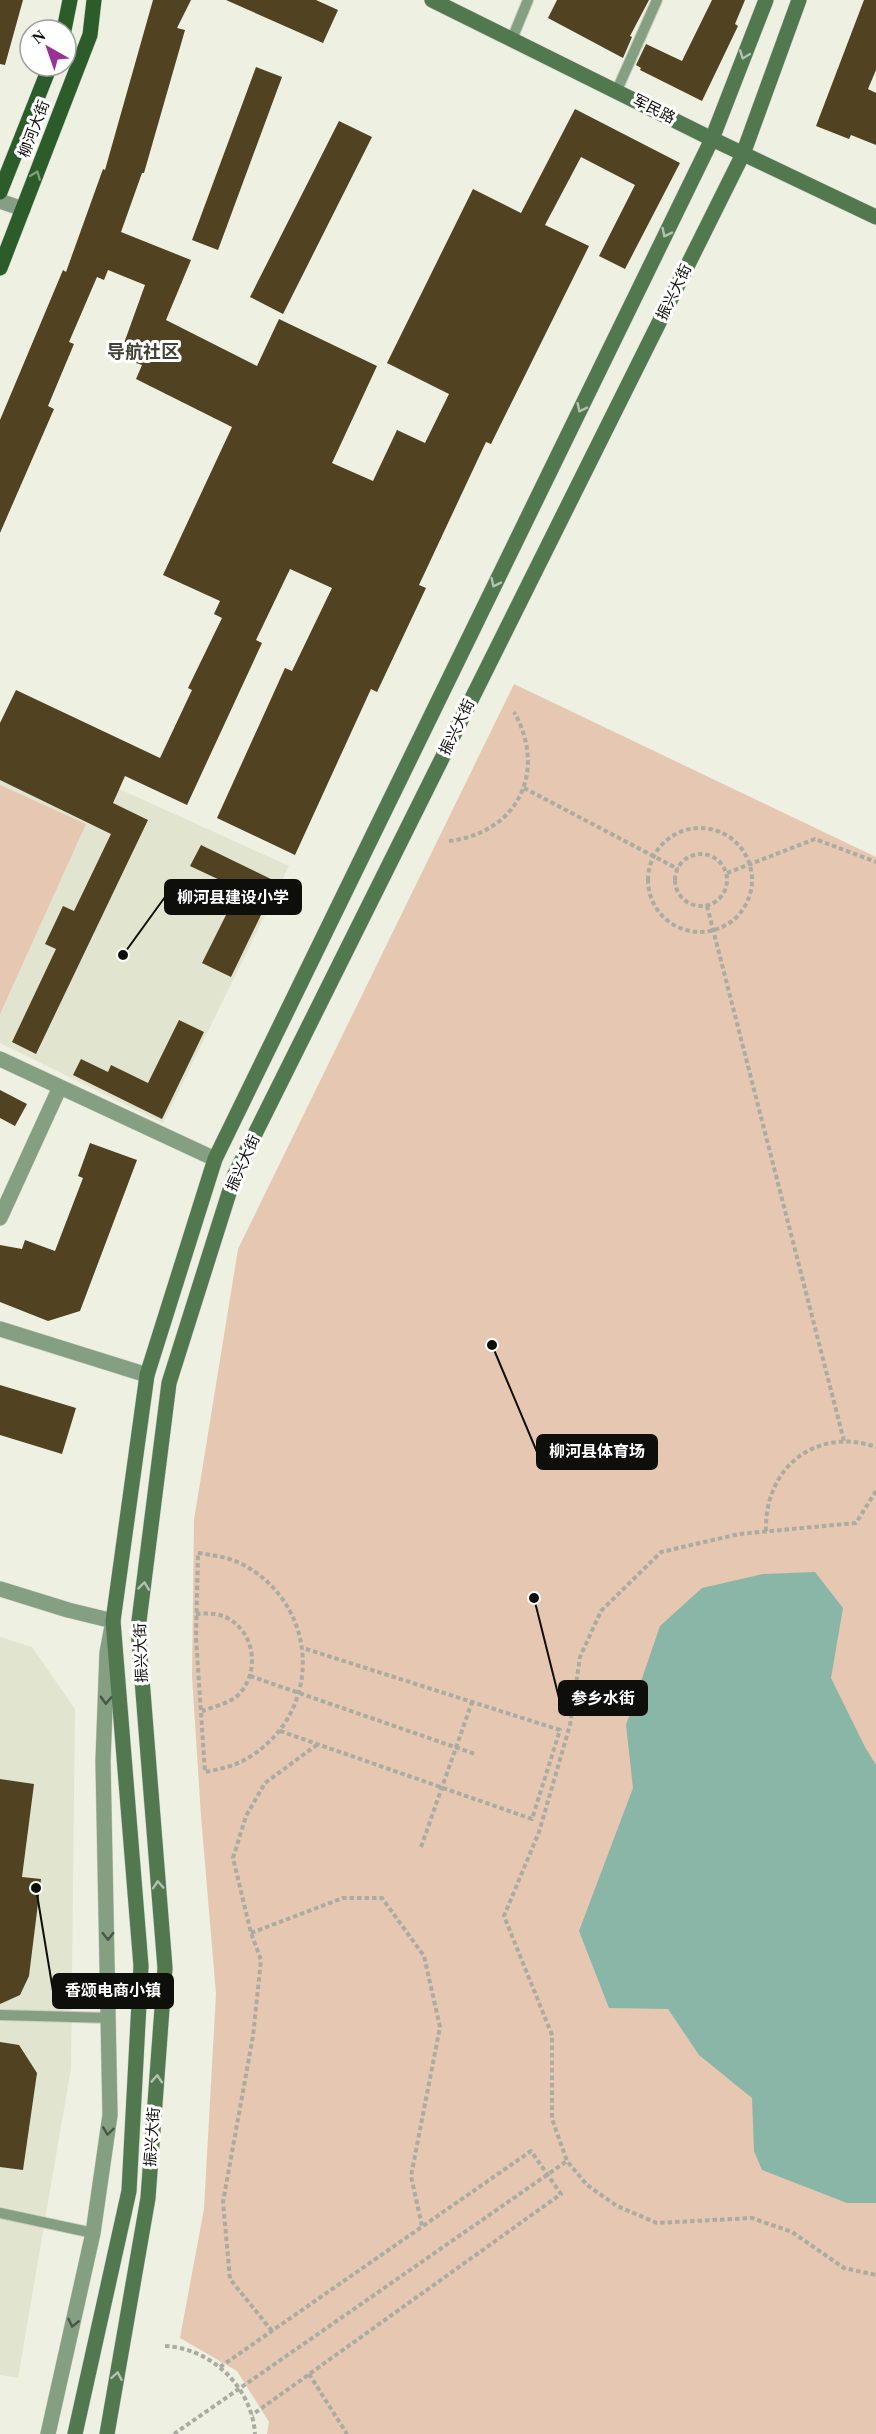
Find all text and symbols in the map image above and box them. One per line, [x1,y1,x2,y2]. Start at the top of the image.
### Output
north arrow [18,18,78,78]
text: N [29,26,49,47]
one-way arrow [739,49,752,59]
street label: 军民路 [630,92,678,126]
street label: 柳河大街 [16,98,52,160]
one-way arrow [29,170,41,181]
one-way arrow [662,226,673,237]
street label: 振兴大街 [654,262,694,322]
district label: 导航社区 [107,342,179,362]
one-way arrow [576,402,588,413]
one-way arrow [491,577,503,588]
street label: 振兴大街 [437,697,477,757]
callout: 柳河县建设小学 [165,880,301,914]
text: 柳河县建设小学 [177,889,289,906]
street label: 振兴大街 [223,1132,263,1194]
callout: 柳河县体育场 [537,1435,657,1469]
text: 柳河县体育场 [549,1443,645,1460]
one-way arrow [137,1581,149,1591]
street label: 振兴大街 [132,1623,150,1683]
callout: 参乡水街 [559,1681,647,1715]
text: 参乡水街 [571,1690,635,1707]
one-way arrow [99,1695,112,1704]
one-way arrow [152,1880,165,1889]
one-way arrow [101,1932,114,1941]
callout: 香颂电商小镇 [53,1974,173,2008]
text: 香颂电商小镇 [65,1981,161,1999]
one-way arrow [150,2075,163,2084]
street label: 振兴大街 [142,2107,162,2167]
one-way arrow [102,2127,114,2136]
one-way arrow [67,2318,80,2328]
one-way arrow [110,2372,123,2382]

